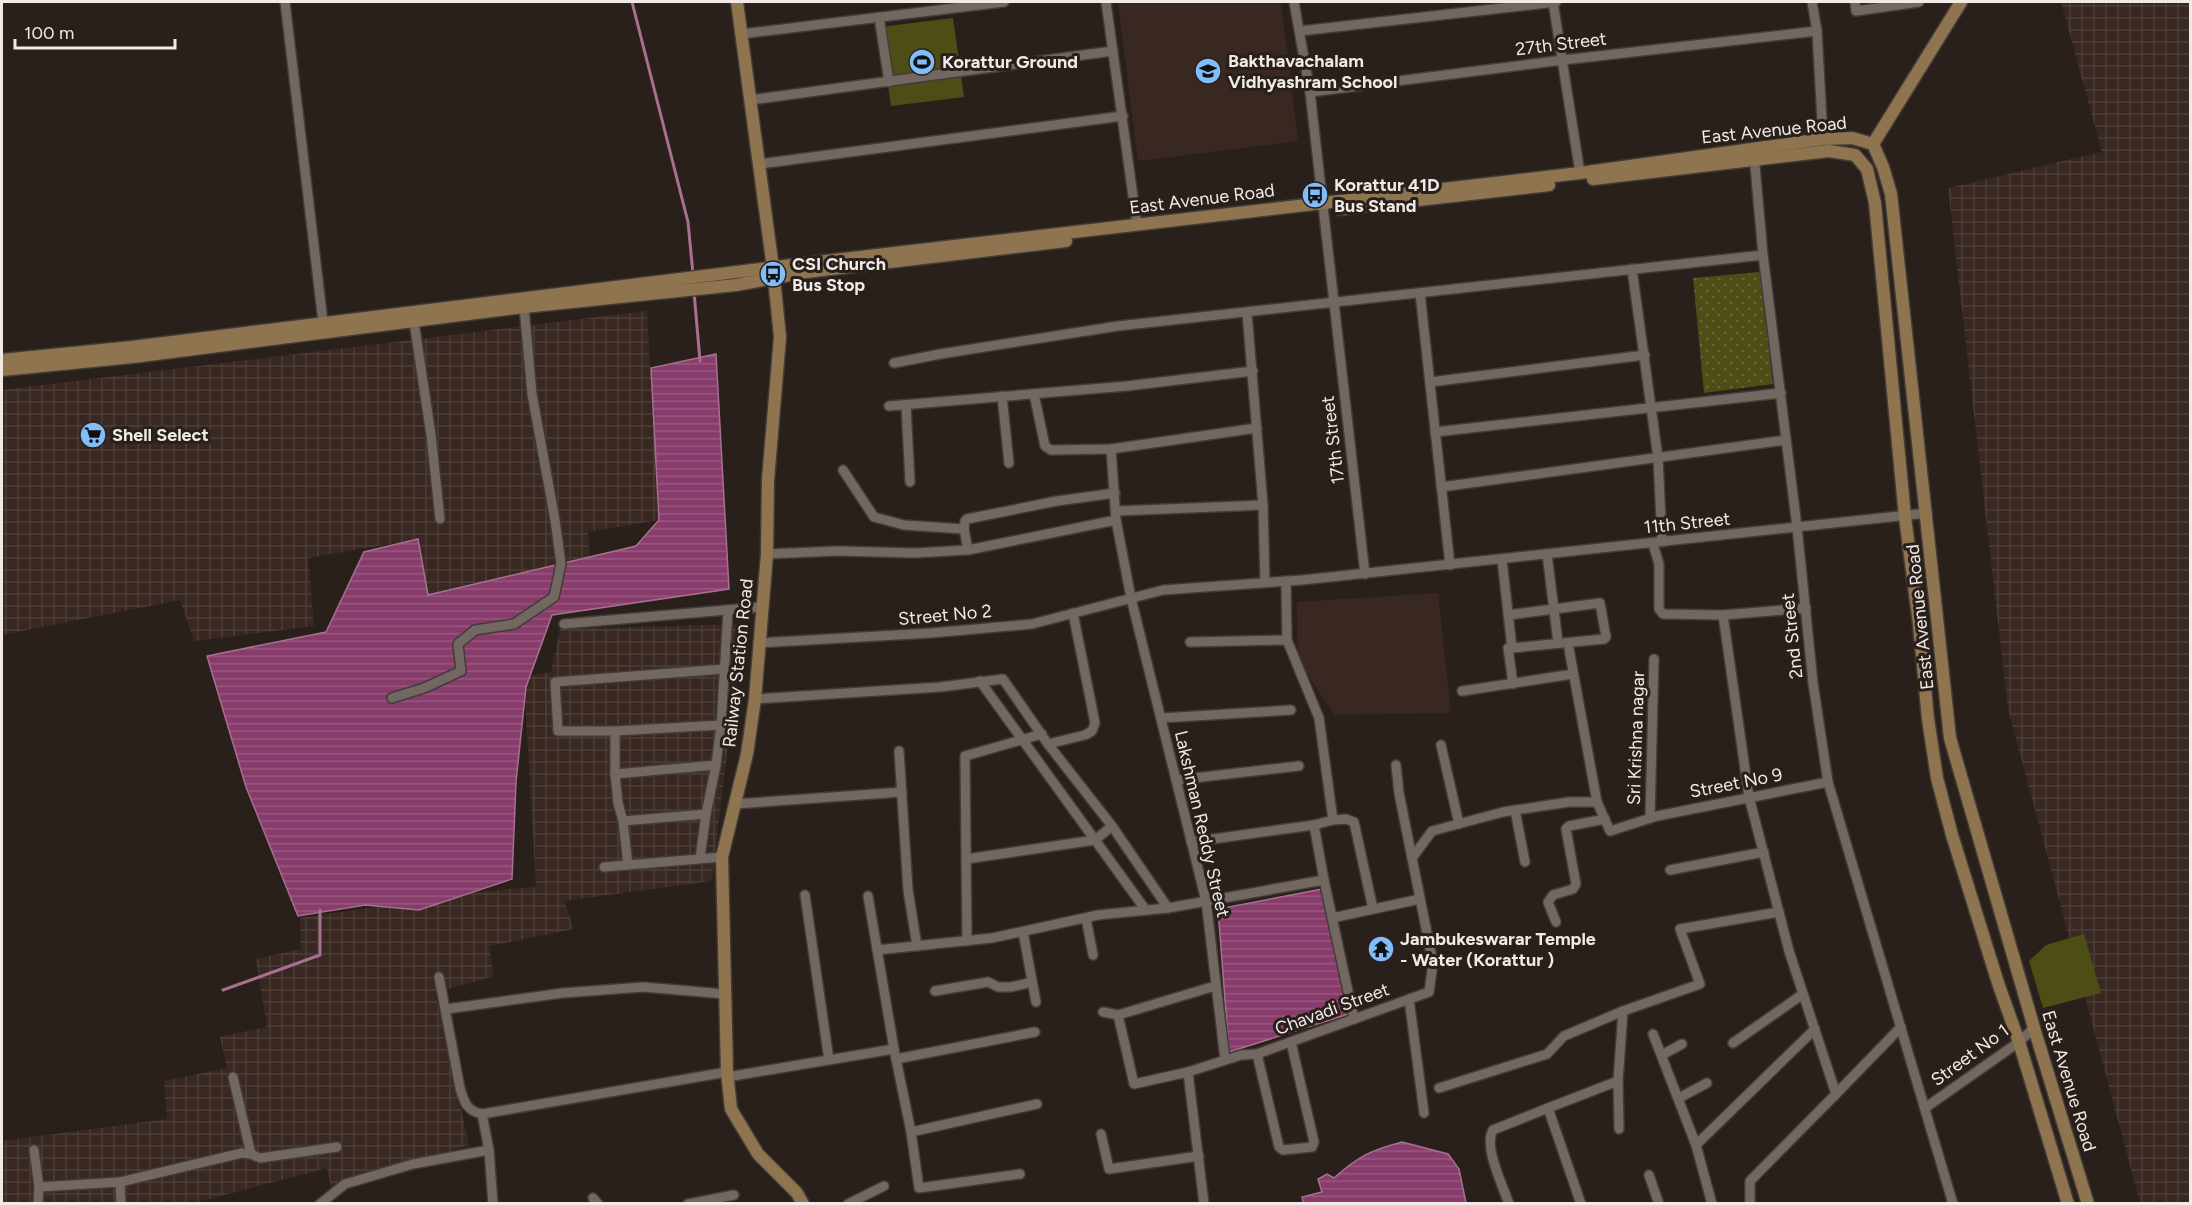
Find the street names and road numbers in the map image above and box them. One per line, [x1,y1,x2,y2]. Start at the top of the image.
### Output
street label: 27th Street [1514,27,1608,60]
street label: East Avenue Road [1700,111,1848,149]
street label: East Avenue Road [1128,179,1276,219]
street label: 17th Street [1317,394,1349,485]
street label: 11th Street [1643,508,1731,538]
street label: East Avenue Road [1901,543,1939,691]
street label: Railway Station Road [718,577,758,749]
street label: 2nd Street [1777,592,1807,680]
street label: Street No 2 [897,600,993,630]
street label: Sri Krishna nagar [1623,671,1649,805]
street label: Lakshman Reddy Street [1170,728,1234,920]
street label: Street No 9 [1688,763,1784,803]
street label: Chavadi Street [1272,978,1392,1040]
street label: East Avenue Road [2037,1008,2101,1154]
street label: Street No 1 [1927,1019,2013,1091]

